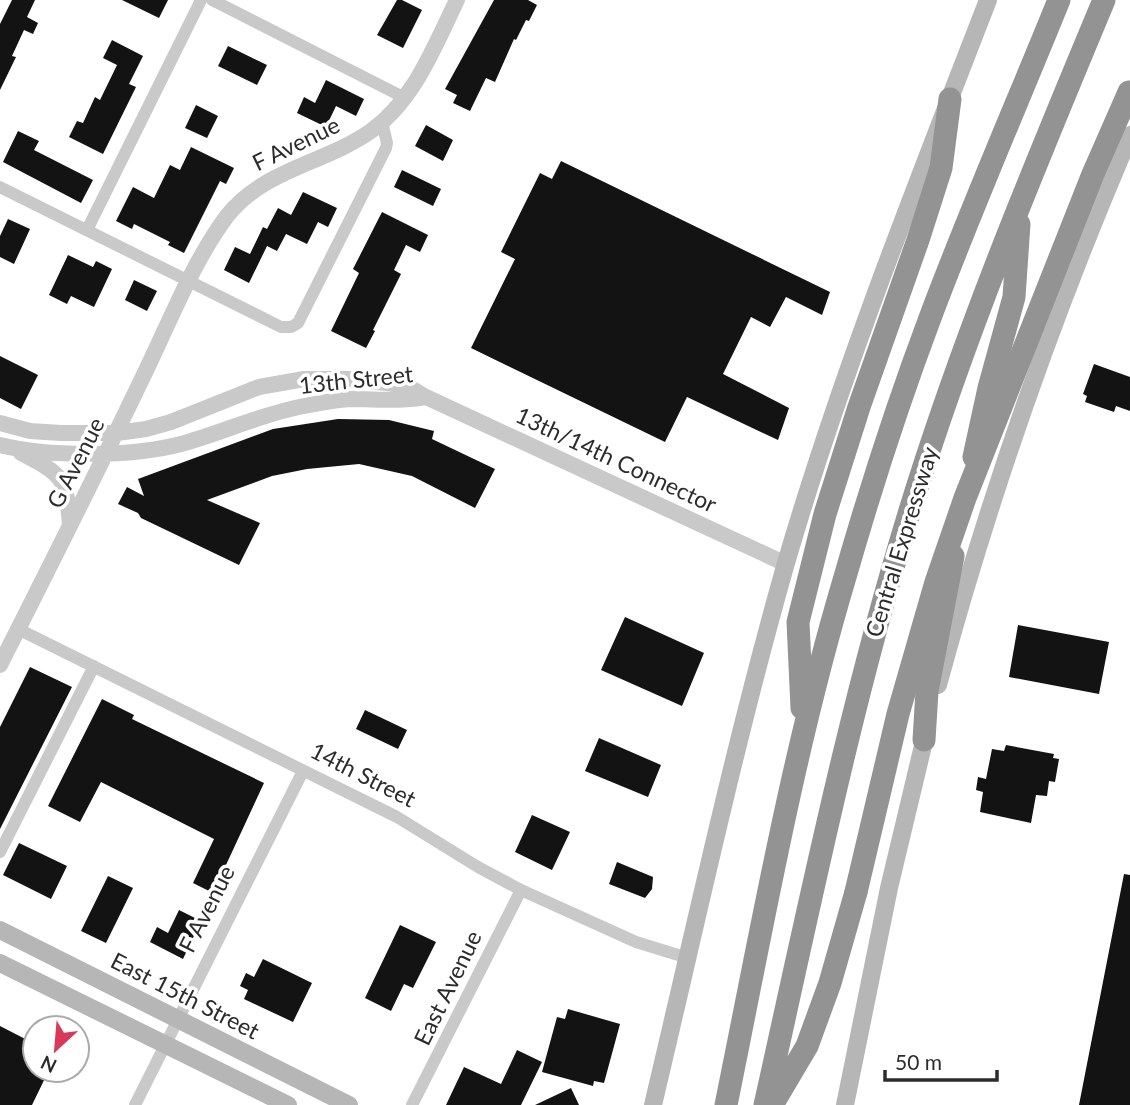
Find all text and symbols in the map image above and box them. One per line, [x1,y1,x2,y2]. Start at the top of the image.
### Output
street label: F Avenue [247,110,344,176]
street label: 13th Street [298,359,415,399]
street label: 13th/14th Connector [512,400,722,518]
street label: G Avenue [40,413,110,513]
street label: Central Expressway [859,443,943,640]
street label: 14th Street [306,736,421,813]
street label: F Avenue [172,860,240,957]
street label: East Avenue [407,926,487,1049]
street label: East 15th Street [107,946,265,1045]
north arrow [21,1014,91,1084]
scale bar [885,1038,997,1082]
text: 50 m [895,1049,942,1074]
text: N [37,1051,60,1078]

